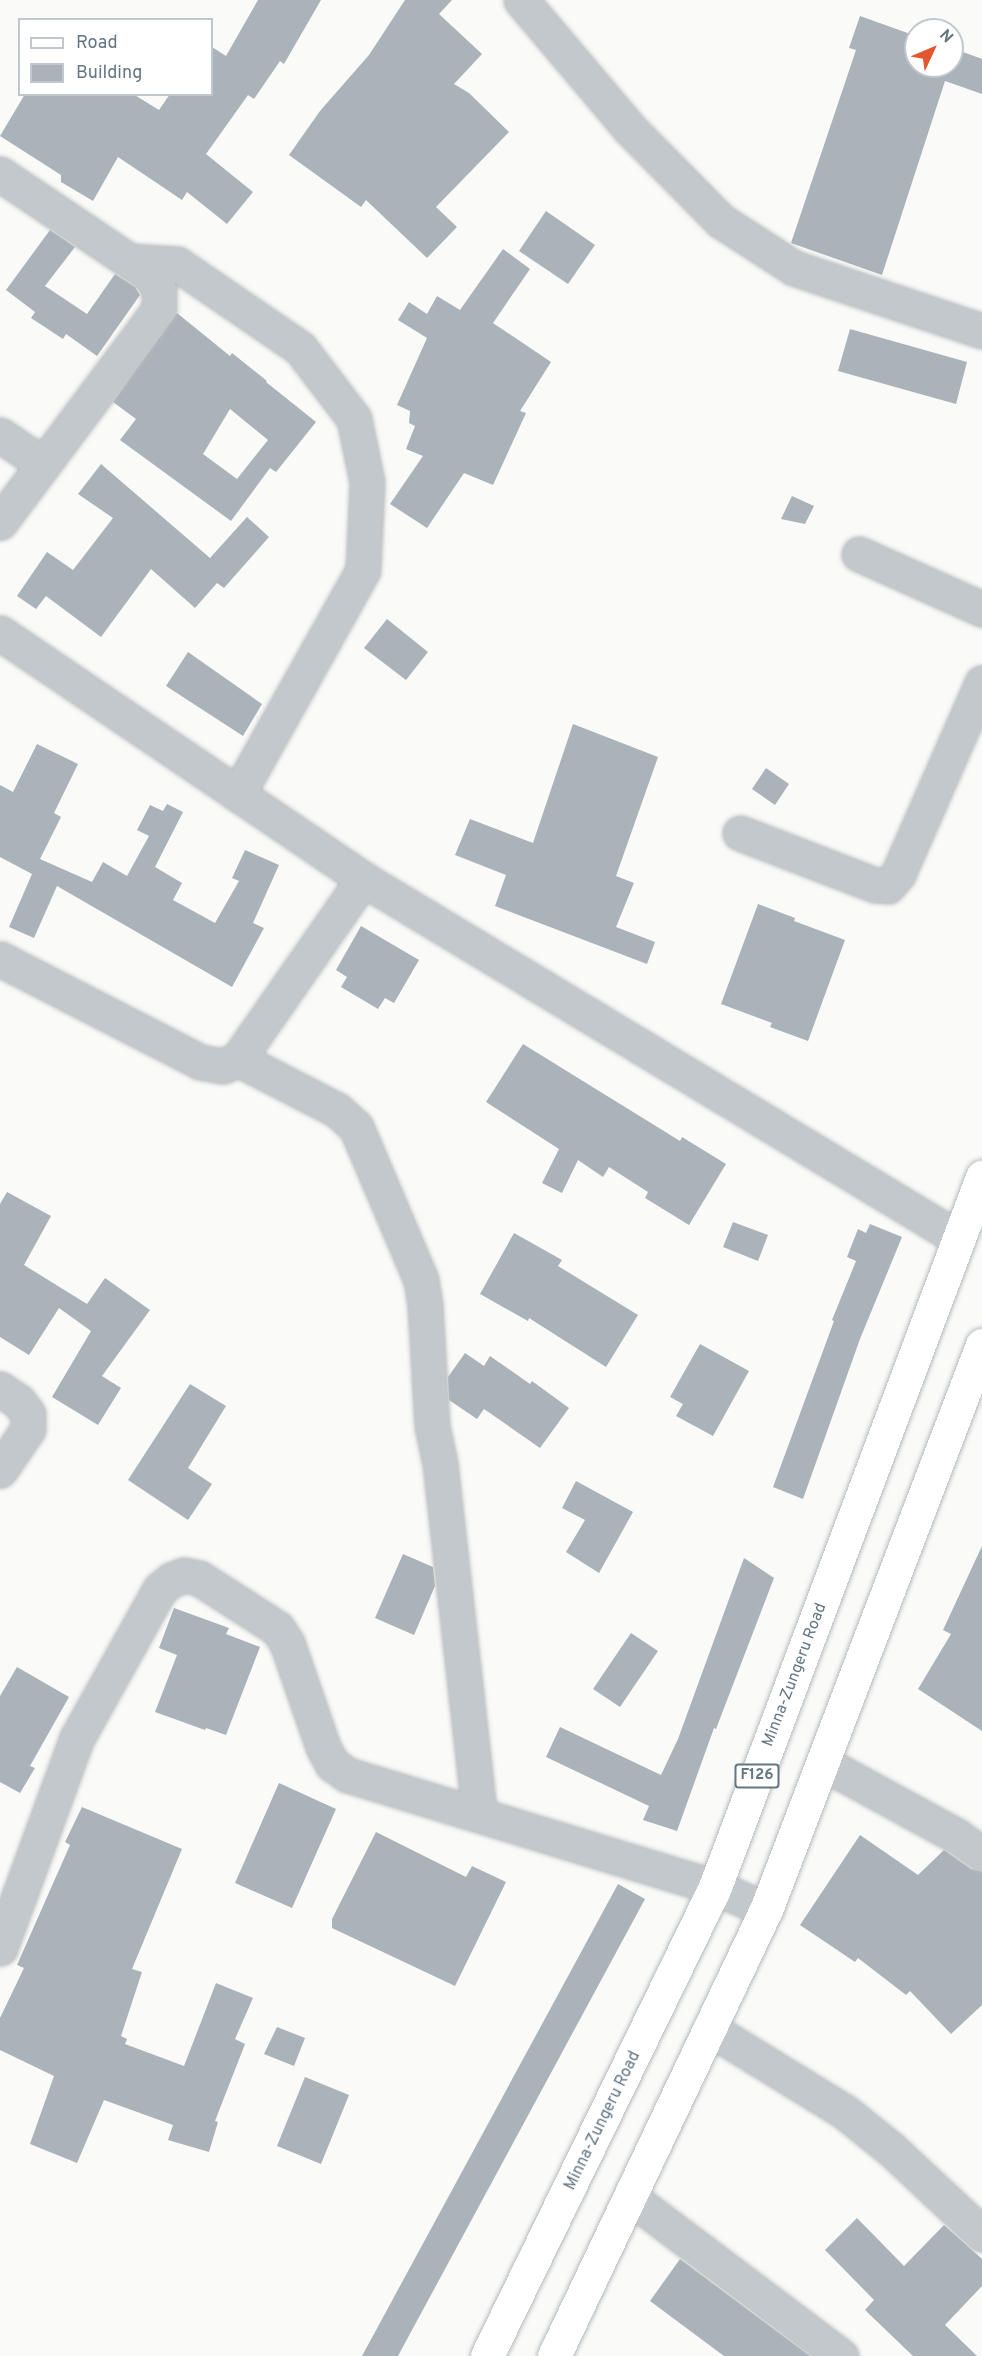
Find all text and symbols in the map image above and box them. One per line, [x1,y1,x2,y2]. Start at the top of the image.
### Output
legend [18,18,213,96]
north arrow [904,18,964,78]
text: N [934,26,957,48]
text: Road [76,32,118,55]
text: Building [76,62,142,85]
street label: Minna-Zungeru Road [759,1601,831,1749]
road number: F126 [733,1764,781,1788]
street label: Minna-Zungeru Road [561,2048,645,2194]

